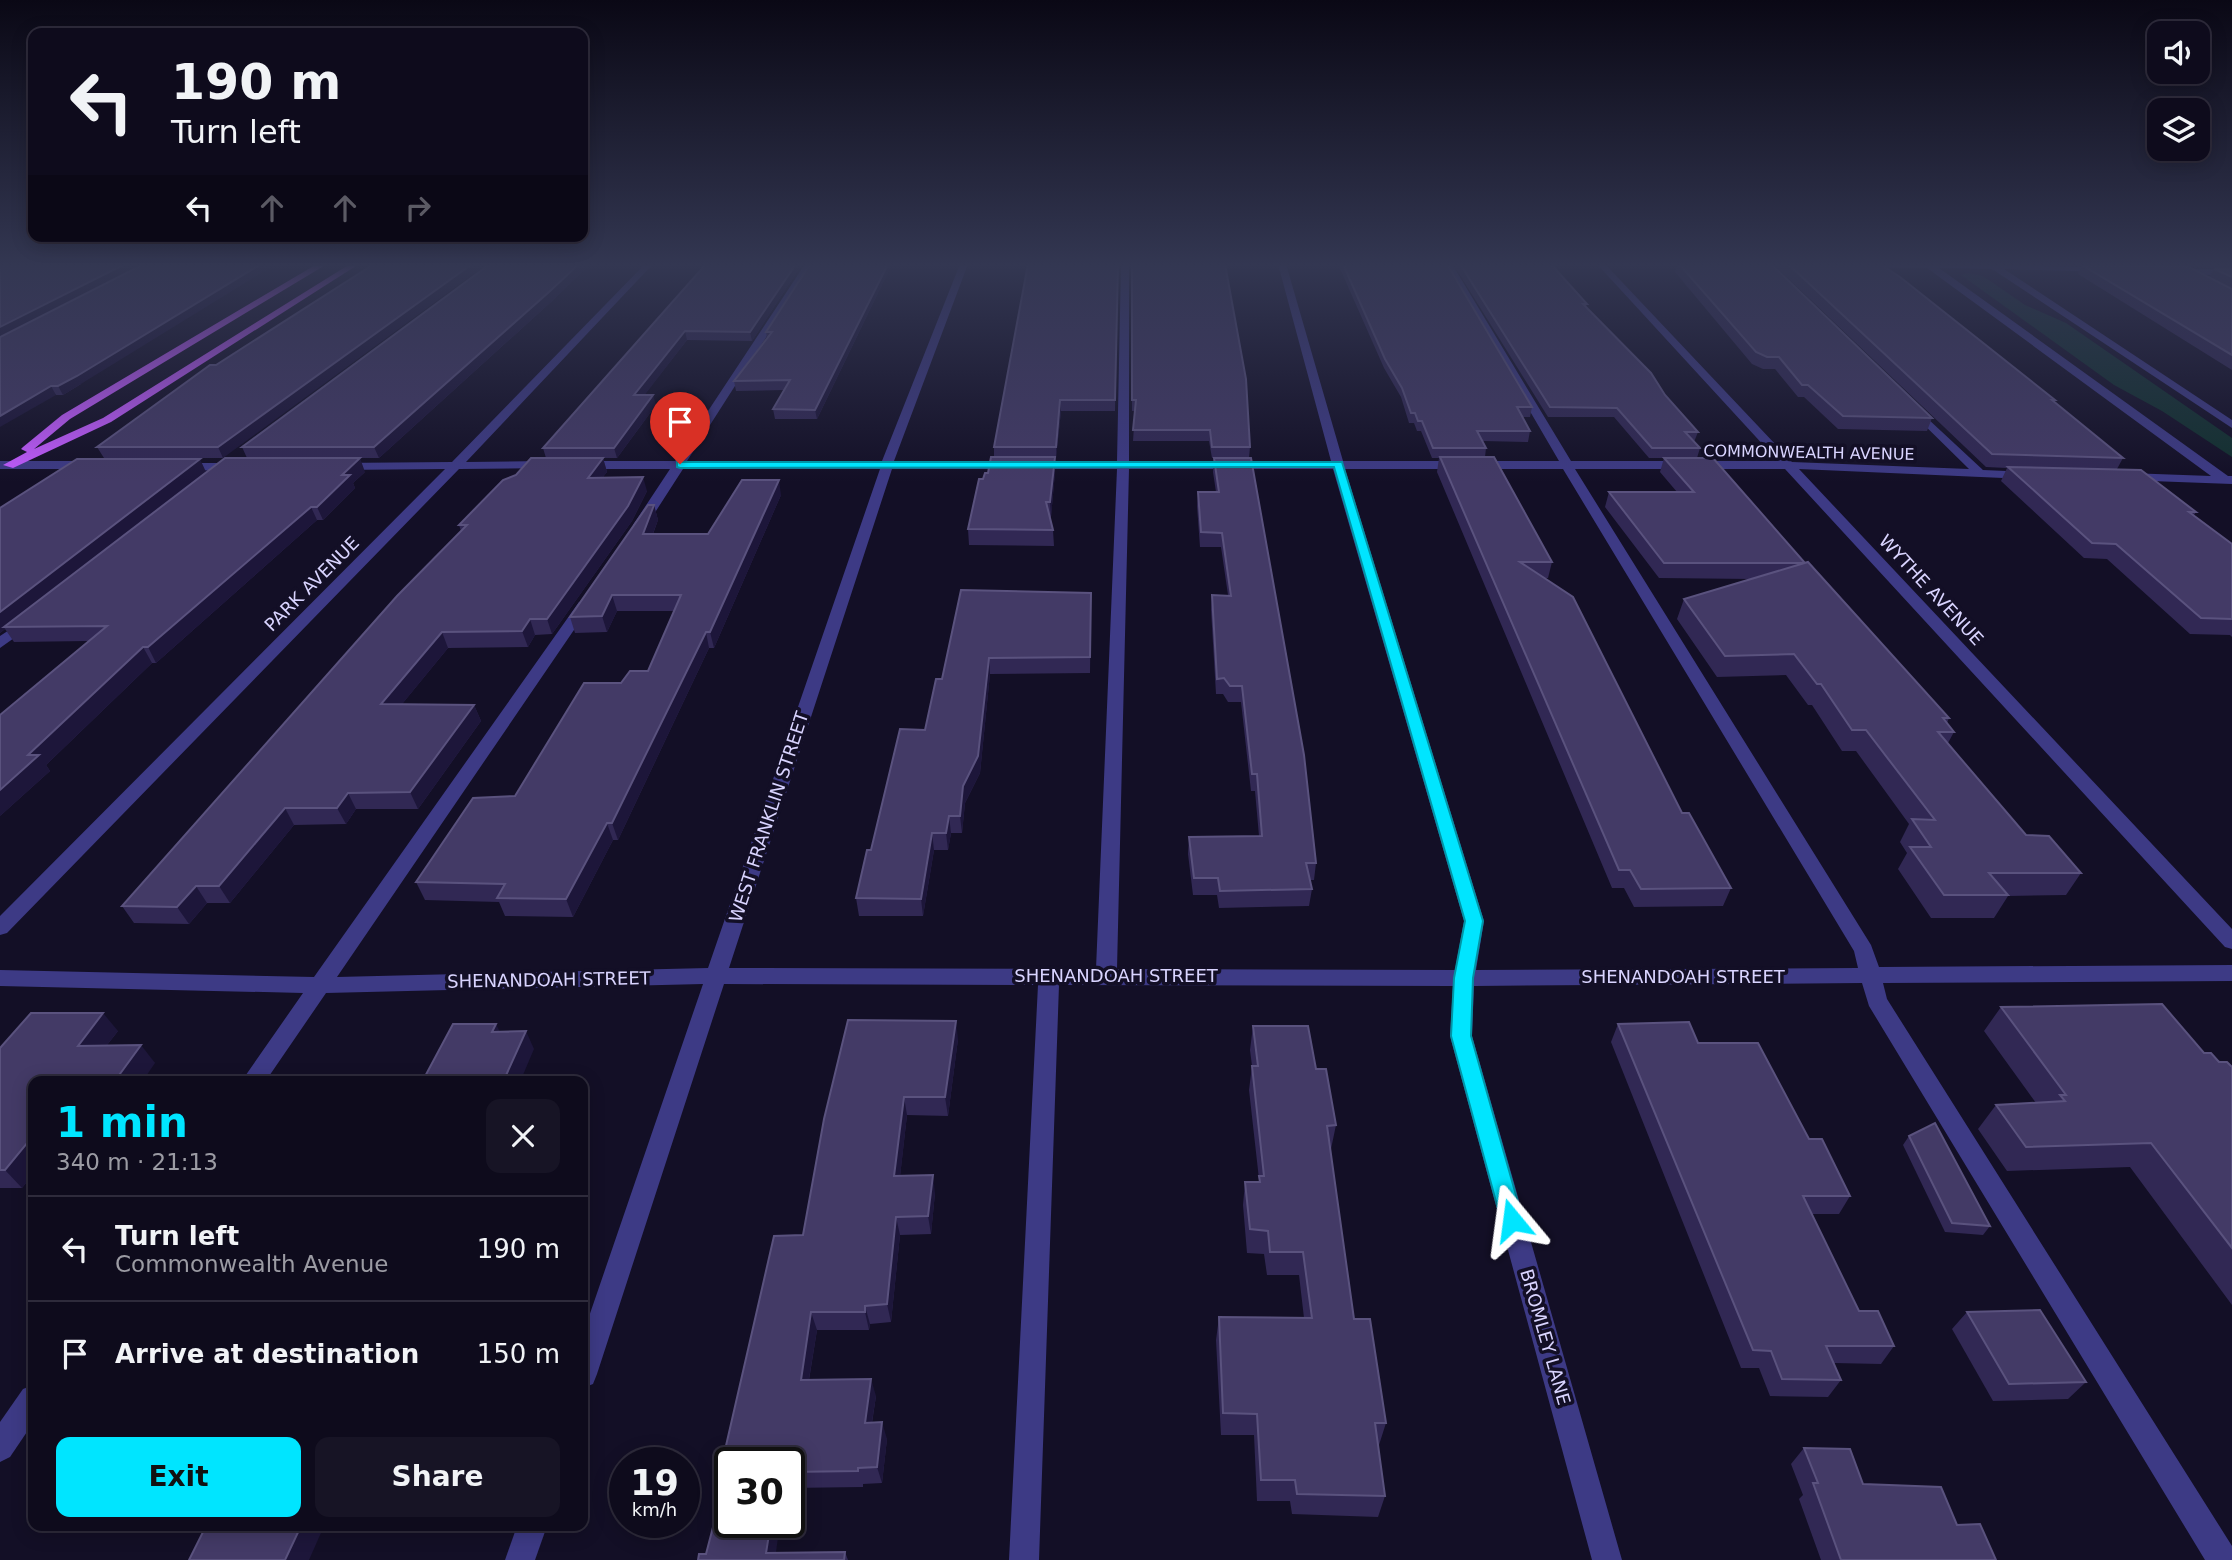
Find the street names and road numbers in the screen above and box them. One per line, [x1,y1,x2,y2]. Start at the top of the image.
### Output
street label: COMMONWEALTH AVENUE [1703,441,1915,464]
street label: WYTHE AVENUE [1875,530,1988,649]
street label: PARK AVENUE [260,532,363,635]
street label: WEST FRANKLIN STREET [725,708,813,925]
street label: SHENANDOAH STREET [1014,965,1219,986]
street label: SHENANDOAH STREET [1581,966,1786,987]
street label: SHENANDOAH STREET [447,967,652,992]
street label: BROMLEY LANE [1516,1267,1575,1407]

